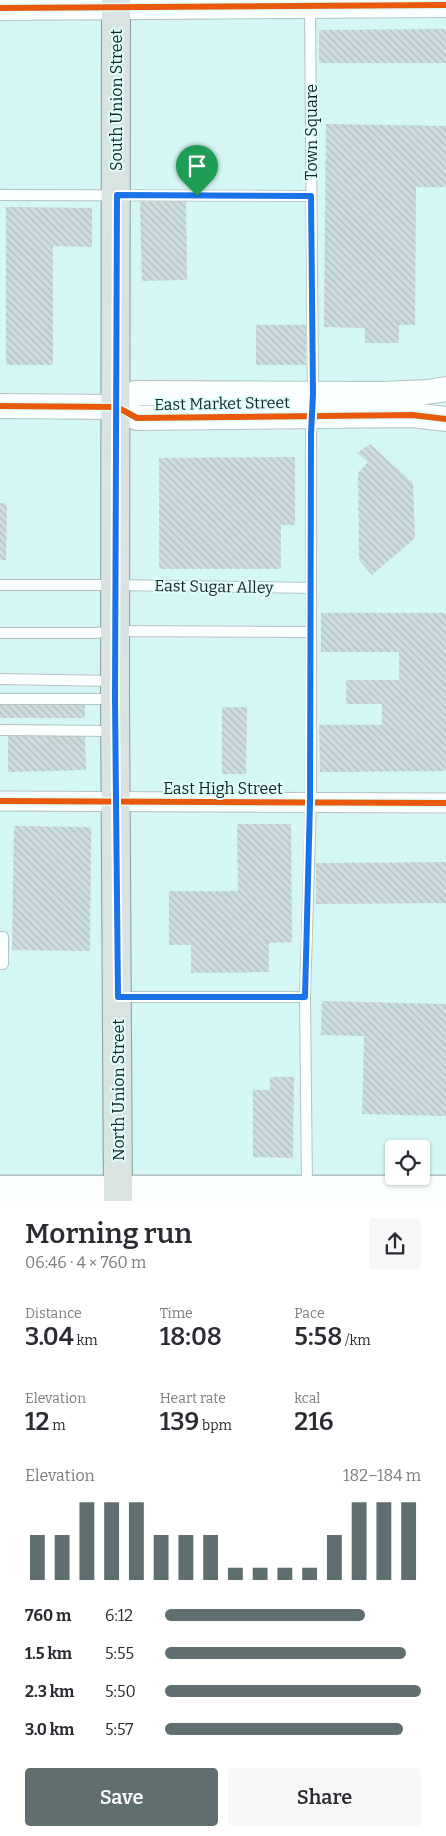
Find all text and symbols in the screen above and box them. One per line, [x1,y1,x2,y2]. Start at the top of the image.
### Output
street label: South Union Street [107,29,126,171]
street label: Town Square [302,84,321,180]
pin [176,145,218,196]
icon: arrive [183,152,211,180]
street label: East Market Street [154,393,290,414]
street label: East Sugar Alley [154,576,274,597]
street label: East High Street [163,779,283,798]
street label: North Union Street [109,1019,128,1161]
map controls [385,1140,430,1185]
button: locate [385,1140,430,1185]
text: Morning run [25,1217,192,1250]
button: share [369,1218,421,1270]
text: 06:46 · 4 × 760 m [25,1253,146,1272]
text: Distance [25,1305,82,1322]
text: Time [160,1305,193,1322]
text: Pace [294,1305,325,1322]
text: 3.04 [25,1322,74,1352]
text: 18:08 [160,1322,222,1352]
text: 5:58 [294,1322,342,1352]
text: km [74,1332,98,1349]
text: /km [342,1332,371,1349]
text: Elevation [25,1390,86,1407]
text: Heart rate [160,1390,226,1407]
text: kcal [294,1390,320,1407]
text: 12 [25,1407,50,1437]
text: 139 [160,1407,199,1437]
text: 216 [294,1407,334,1437]
text: m [50,1417,66,1434]
text: bpm [199,1417,232,1434]
text: Elevation [25,1466,95,1485]
text: 182–184 m [343,1466,421,1485]
text: 760 m [25,1606,71,1625]
text: 6:12 [105,1606,133,1625]
text: 1.5 km [25,1644,72,1663]
text: 5:55 [105,1644,134,1663]
text: 2.3 km [25,1682,74,1701]
text: 5:50 [105,1682,136,1701]
text: 3.0 km [25,1720,74,1739]
text: 5:57 [105,1720,133,1739]
button: Save [25,1768,218,1826]
button: Share [228,1768,421,1826]

